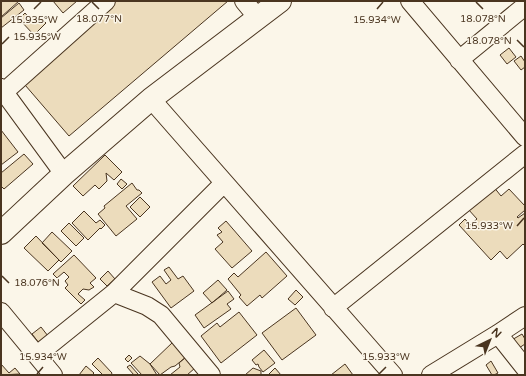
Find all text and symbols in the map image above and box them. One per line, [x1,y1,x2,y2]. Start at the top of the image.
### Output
text: 18.077°N [76,13,122,25]
text: 18.078°N [460,13,506,25]
text: 15.935°W [10,14,58,26]
text: 15.934°W [353,14,401,26]
text: 15.935°W [13,31,61,43]
text: 18.078°N [466,35,512,47]
text: 15.933°W [465,220,513,232]
text: 18.076°N [14,277,60,289]
north arrow [470,320,510,360]
text: N [489,325,504,341]
text: 15.934°W [19,351,67,363]
text: 15.933°W [362,351,410,363]

